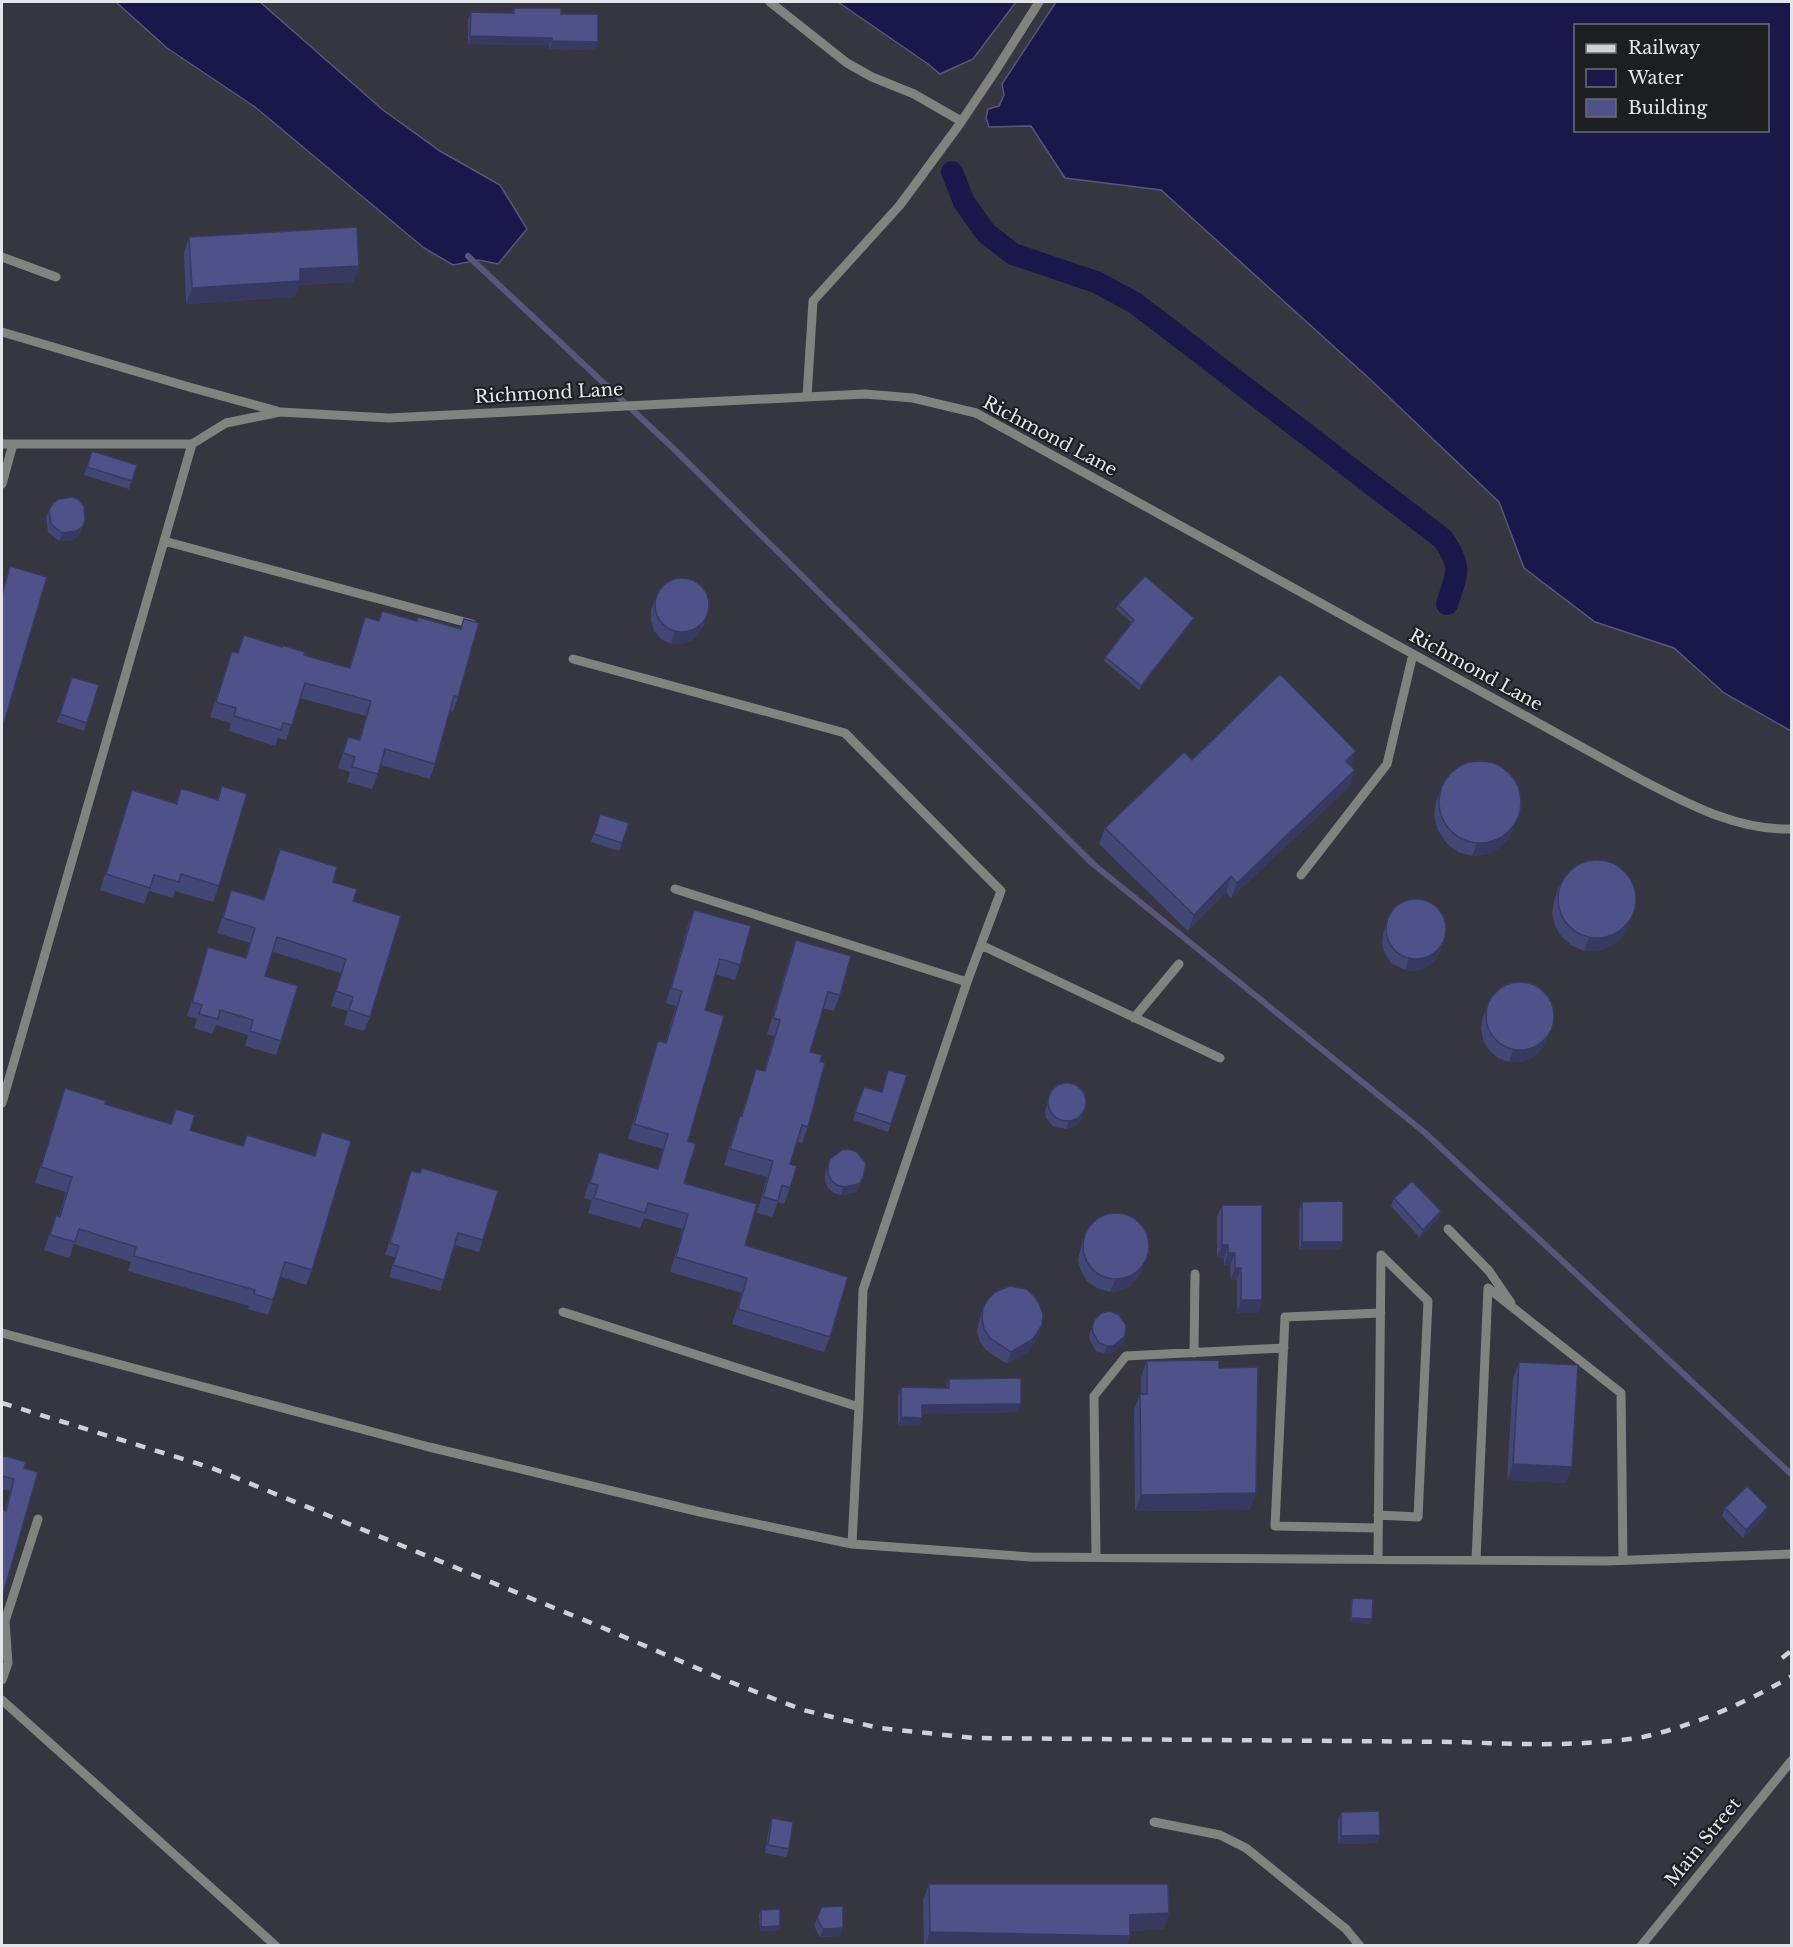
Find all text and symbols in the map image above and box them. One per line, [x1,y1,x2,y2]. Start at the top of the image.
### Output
legend [1574,24,1769,132]
text: Railway [1628,37,1701,59]
text: Water [1627,67,1684,89]
text: Building [1628,97,1707,119]
street label: Richmond Lane [474,378,624,408]
street label: Richmond Lane [979,391,1121,481]
street label: Richmond Lane [1406,624,1546,716]
street label: Main Street [1661,1793,1745,1891]

